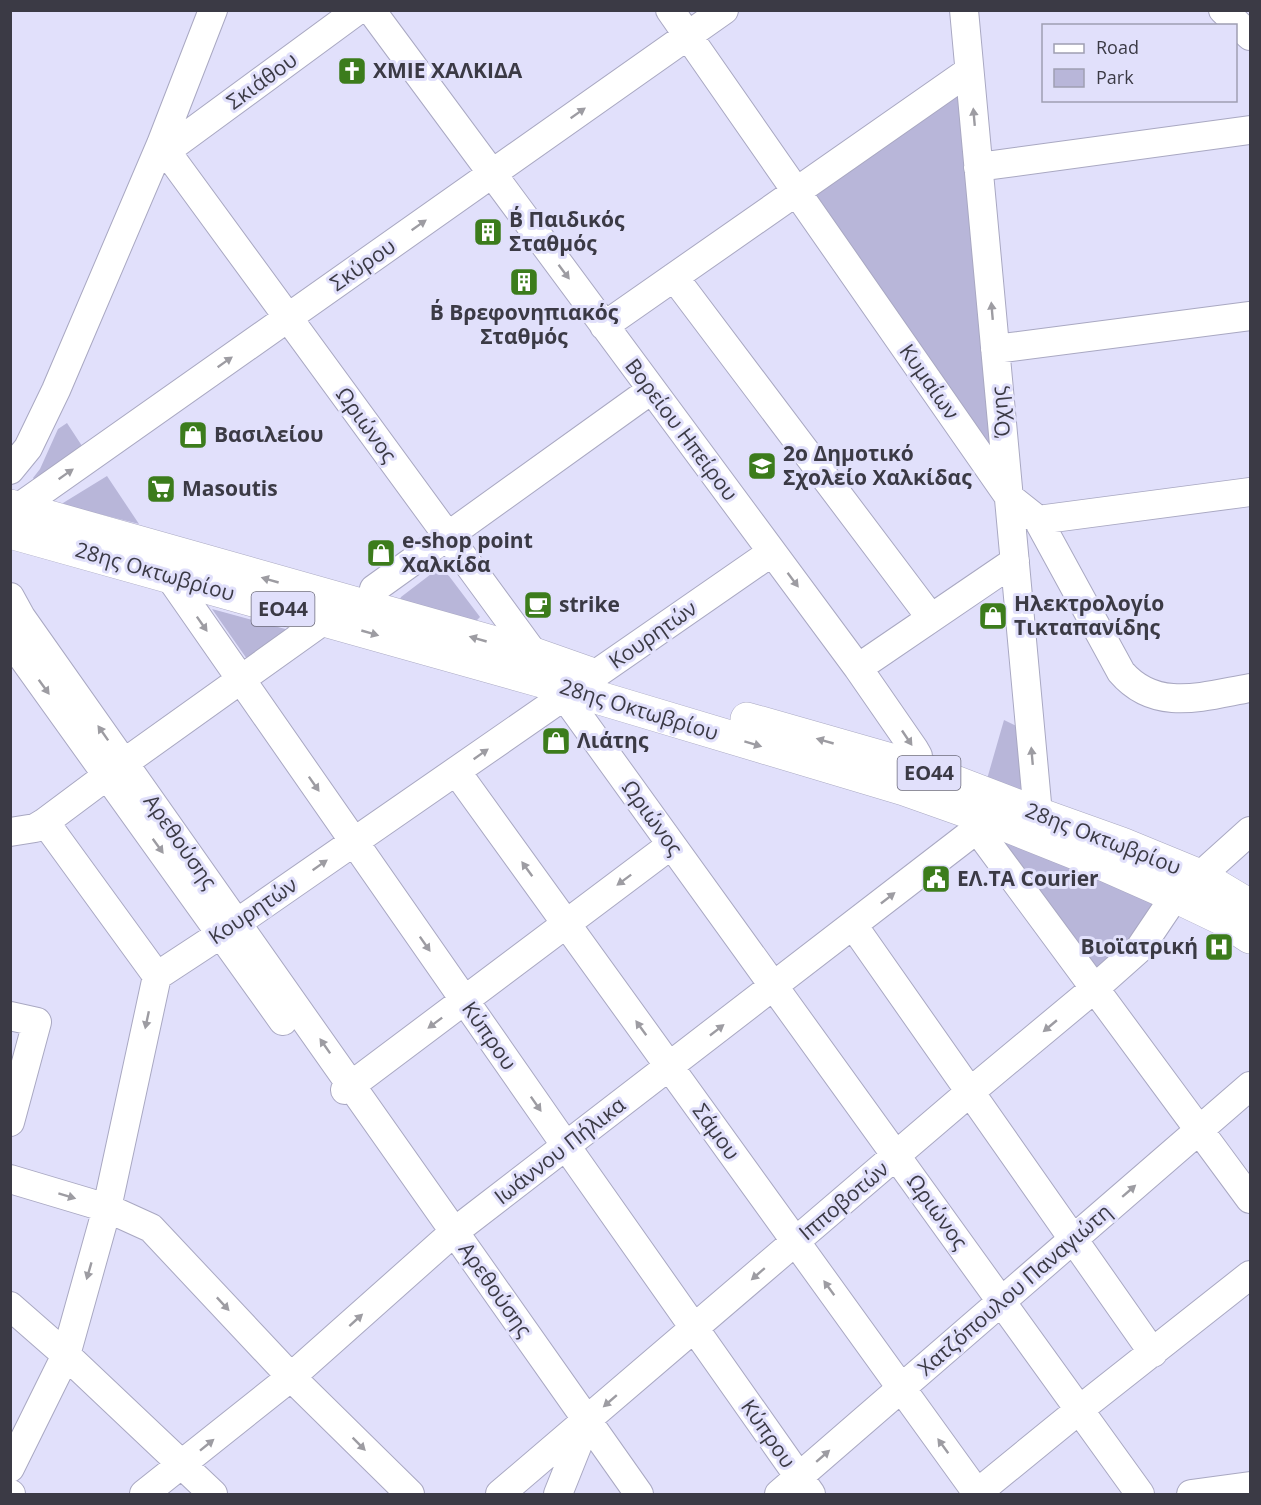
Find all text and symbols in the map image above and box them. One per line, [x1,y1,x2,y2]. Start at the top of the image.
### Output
legend [1042,24,1237,102]
text: Road [1096,35,1139,59]
street label: Σκιάθου [221,45,302,115]
church icon: ΧΜΙΕ ΧΑΛΚΙΔΑ [336,55,368,87]
place label: ΧΜΙΕ ΧΑΛΚΙΔΑ [373,56,523,84]
text: Park [1096,65,1134,89]
one-way arrow [570,107,586,119]
one-way arrow [969,107,979,126]
place label: Β΄ Παιδικός Σταθμός [509,205,625,257]
building icon: Β΄ Παιδικός Σταθμός [472,216,504,248]
one-way arrow [410,219,426,231]
street label: Σκύρου [324,232,401,297]
one-way arrow [558,263,570,279]
building icon: Β΄ Βρεφονηπιακός Σταθμός [508,266,540,298]
place label: Β΄ Βρεφονηπιακός Σταθμός [430,298,619,350]
one-way arrow [987,301,997,320]
street label: Κυμαίων [894,338,966,425]
street label: Βορείου Ηπείρου [619,353,745,506]
one-way arrow [217,357,233,368]
street label: Ωριώνος [330,381,404,468]
street label: Όχης [984,385,1016,440]
shop icon: Βασιλείου [177,419,209,451]
place label: Βασιλείου [214,420,324,448]
place label: 2ο Δημοτικό Σχολείο Χαλκίδας [783,439,972,491]
school or university icon: 2ο Δημοτικό Σχολείο Χαλκίδας [746,450,778,482]
one-way arrow [57,468,73,480]
supermarket icon: Masoutis [145,473,177,505]
place label: Masoutis [182,474,278,502]
place label: e-shop point Χαλκίδα [402,526,533,578]
street label: 28ης Οκτωβρίου [72,535,238,607]
shop icon: e-shop point Χαλκίδα [365,537,397,569]
one-way arrow [787,572,799,588]
one-way arrow [261,575,279,584]
cafe icon: strike [522,589,554,621]
place label: Ηλεκτρολογίο Τικταπανίδης [1014,589,1164,641]
place label: strike [559,590,620,618]
road number: ΕΟ44 [252,592,314,626]
street label: Κουρητών [603,594,702,675]
shop icon: Ηλεκτρολογίο Τικταπανίδης [977,600,1009,632]
one-way arrow [196,616,208,632]
one-way arrow [361,629,379,638]
one-way arrow [468,633,487,643]
street label: 28ης Οκτωβρίου [557,672,722,746]
one-way arrow [38,680,50,695]
one-way arrow [98,725,109,741]
shop icon: Λιάτης [540,725,572,757]
place label: Λιάτης [577,726,649,754]
one-way arrow [901,730,912,746]
one-way arrow [816,736,834,745]
one-way arrow [744,740,762,749]
one-way arrow [1027,747,1037,766]
one-way arrow [472,748,488,760]
road number: ΕΟ44 [898,756,960,790]
street label: Ωριώνος [616,774,690,861]
one-way arrow [308,776,319,792]
street label: Αρεθούσης [138,788,224,894]
street label: 28ης Οκτωβρίου [1022,796,1185,881]
one-way arrow [152,838,164,854]
one-way arrow [312,859,328,871]
one-way arrow [521,862,533,878]
public building icon: ΕΛ.ΤΑ Courier [920,863,952,895]
place label: ΕΛ.ΤΑ Courier [957,864,1099,892]
street label: Κουρητών [203,870,302,950]
one-way arrow [617,874,632,886]
one-way arrow [879,892,895,904]
hospital icon: Βιοϊατρική [1203,931,1235,963]
place label: Βιοϊατρική [1081,932,1198,960]
one-way arrow [419,936,430,952]
street label: Κύπρου [456,996,523,1075]
one-way arrow [142,1011,151,1030]
one-way arrow [427,1016,442,1028]
one-way arrow [1042,1019,1058,1032]
one-way arrow [635,1020,647,1036]
one-way arrow [709,1024,724,1036]
one-way arrow [319,1039,331,1055]
street label: Ιωάννου Πήλικα [488,1090,631,1210]
one-way arrow [530,1096,542,1112]
street label: Σάμου [687,1098,747,1165]
street label: Ιπποβοτών [793,1154,894,1246]
street label: Ωριώνος [901,1168,975,1255]
one-way arrow [1121,1185,1136,1198]
one-way arrow [58,1192,76,1201]
street label: Χατζόπουλου Παναγιώτη [912,1197,1117,1381]
street label: Αρεθούσης [453,1236,539,1342]
one-way arrow [84,1263,93,1281]
one-way arrow [751,1267,766,1280]
one-way arrow [823,1281,835,1296]
one-way arrow [215,1297,229,1311]
one-way arrow [348,1314,363,1327]
one-way arrow [602,1394,617,1408]
street label: Κύπρου [735,1394,802,1473]
one-way arrow [351,1436,365,1450]
one-way arrow [937,1438,949,1454]
one-way arrow [199,1439,214,1451]
one-way arrow [815,1450,830,1463]

